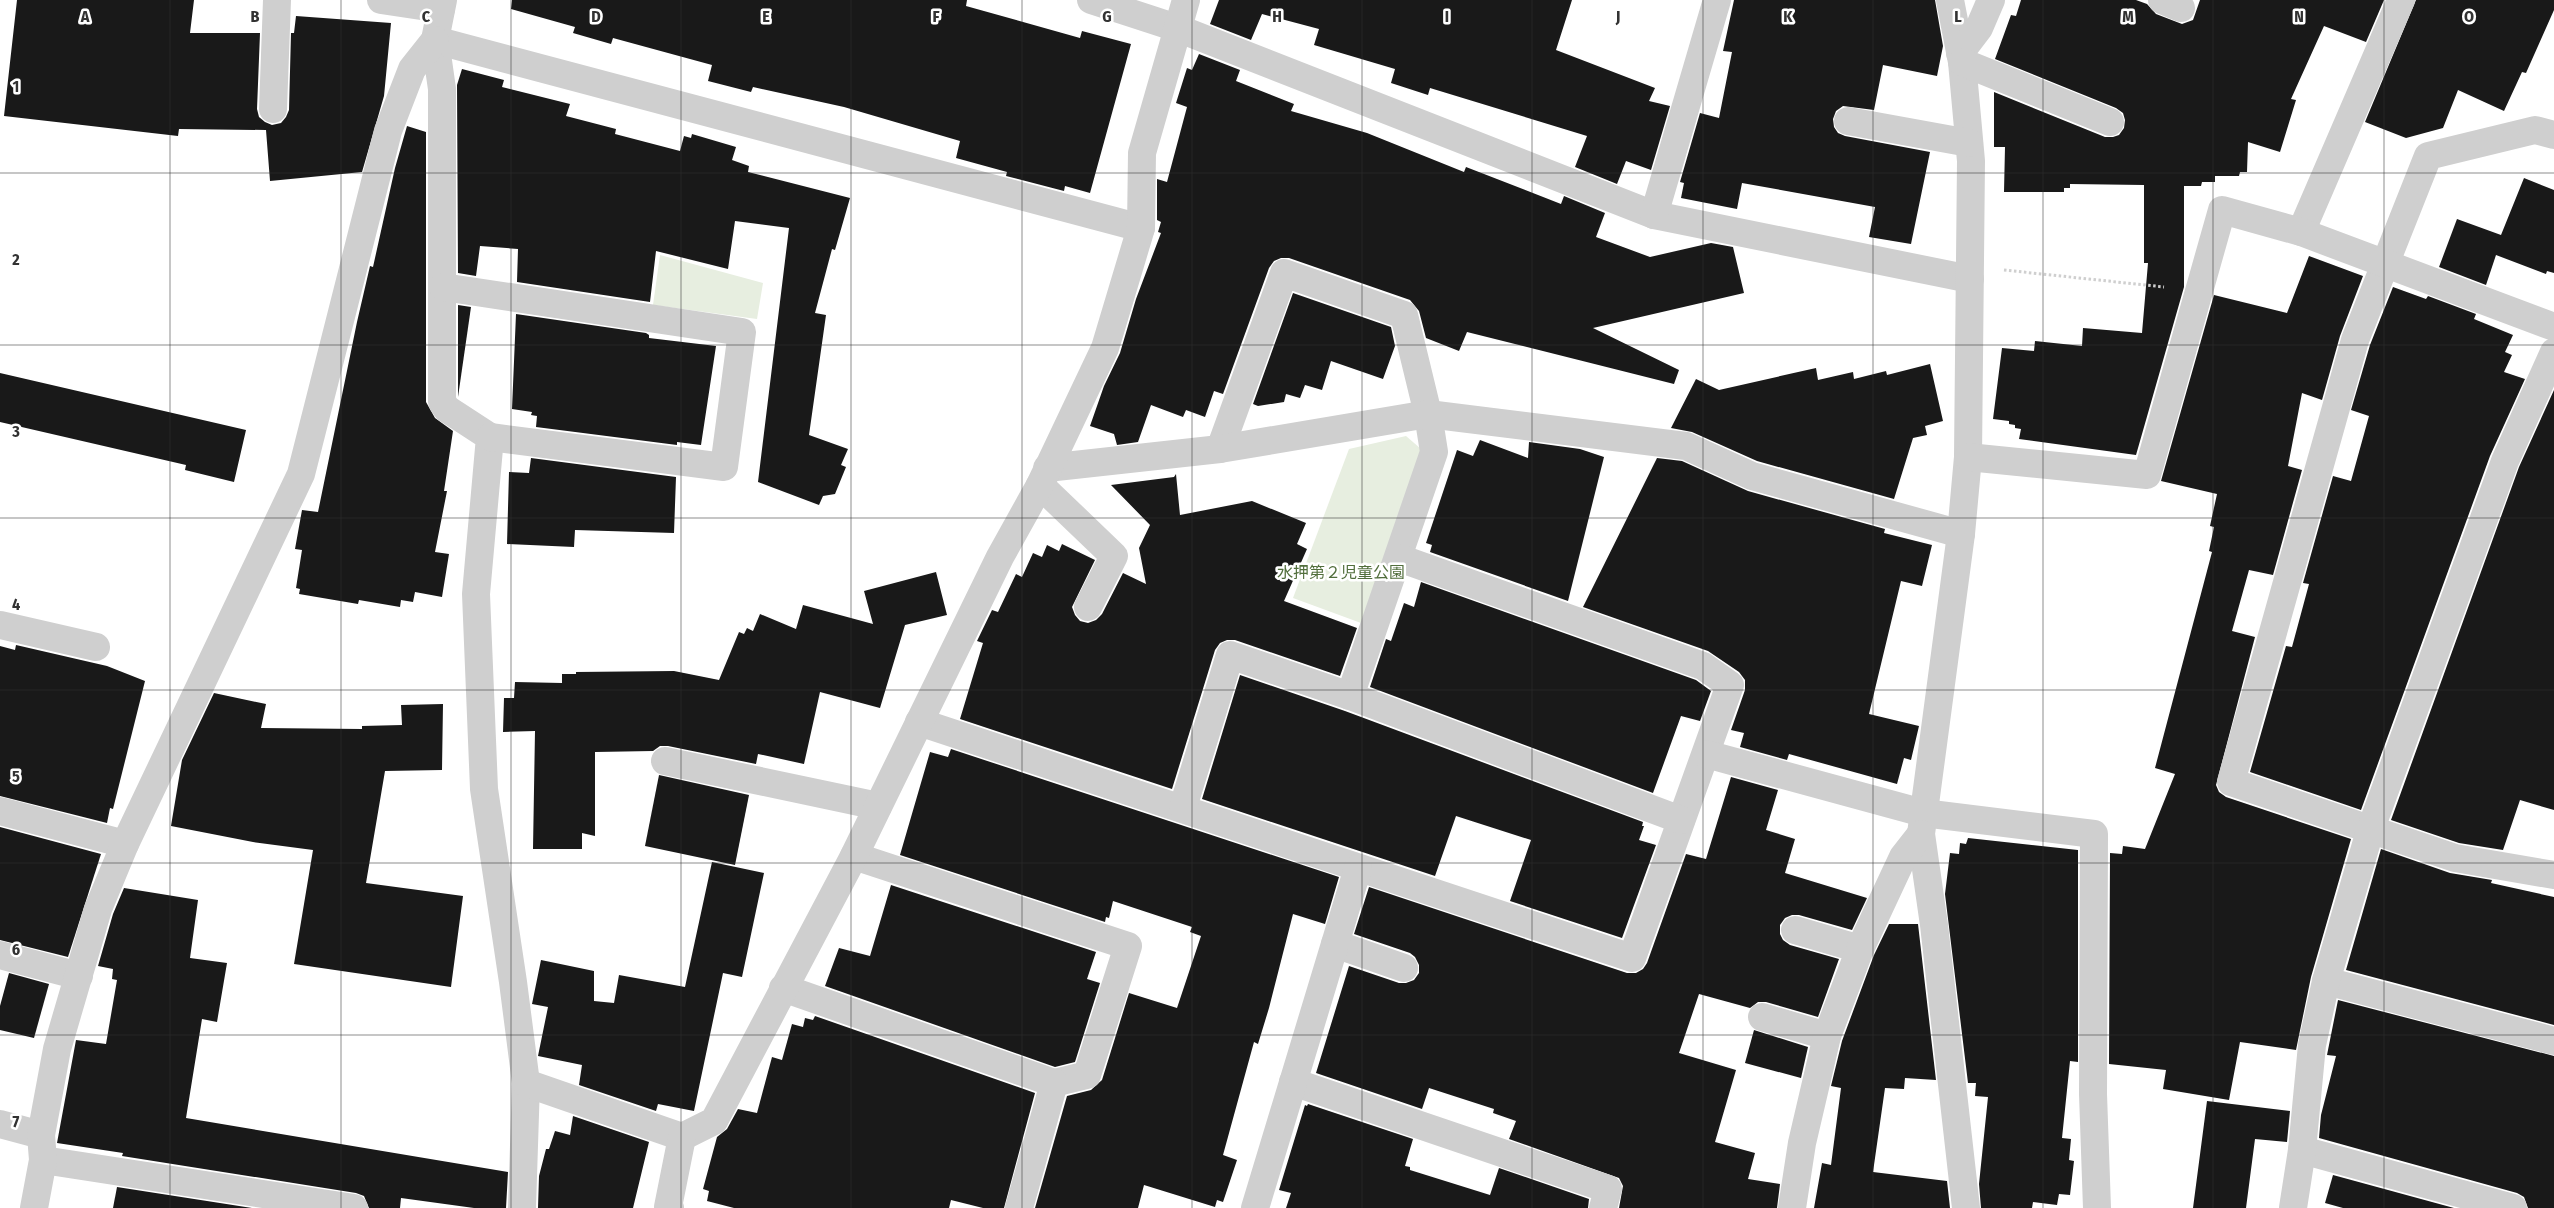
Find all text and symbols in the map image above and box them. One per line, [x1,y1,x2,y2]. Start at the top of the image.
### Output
text: A [80,7,90,26]
text: B [251,7,260,26]
text: C [422,7,431,26]
text: D [591,7,601,26]
text: E [762,7,770,26]
text: F [932,7,940,26]
text: G [1102,7,1112,26]
text: H [1272,7,1282,26]
text: I [1445,7,1449,26]
text: J [1615,7,1620,26]
text: K [1783,7,1793,26]
text: L [1954,7,1962,26]
text: M [2122,7,2134,26]
text: N [2294,7,2304,26]
text: O [2464,7,2474,26]
text: 1 [13,77,19,96]
text: 2 [11,250,20,269]
text: 3 [11,422,20,441]
park label: 水押第２児童公園 [1277,563,1405,582]
text: 4 [12,595,20,614]
text: 5 [12,767,20,786]
text: 6 [12,940,20,959]
text: 7 [13,1112,20,1131]

